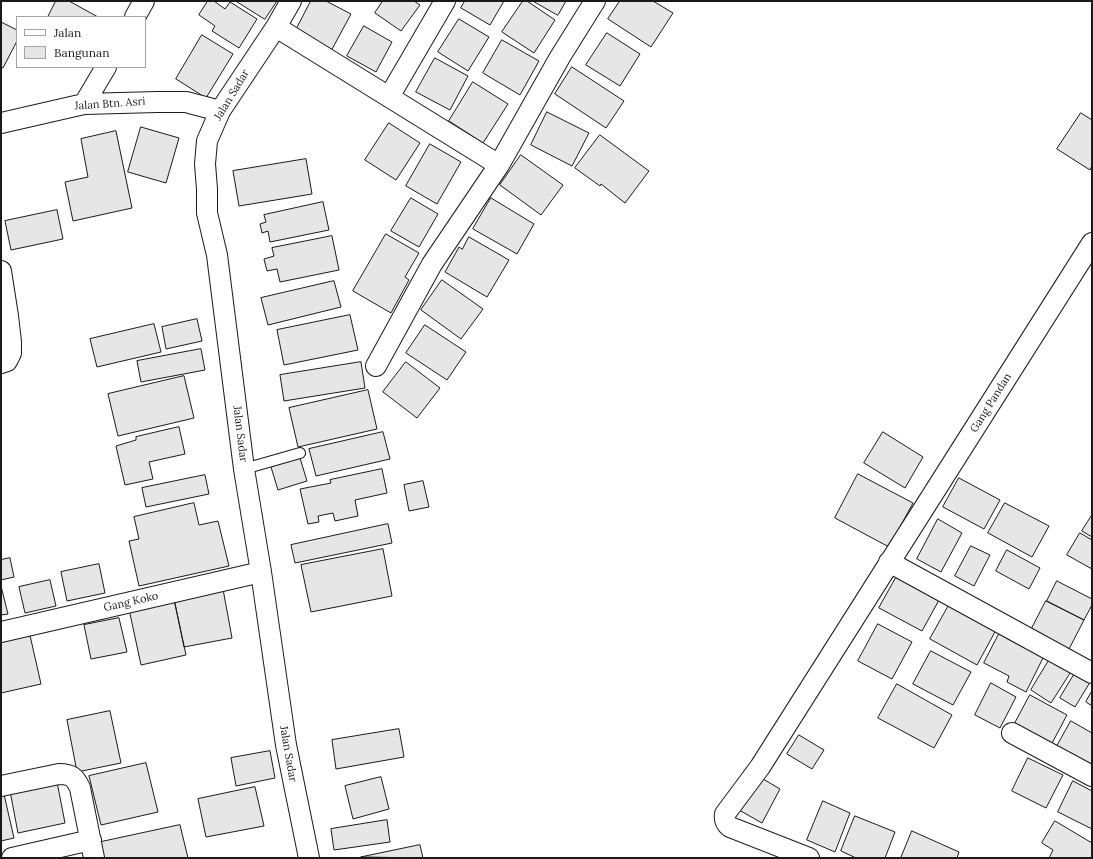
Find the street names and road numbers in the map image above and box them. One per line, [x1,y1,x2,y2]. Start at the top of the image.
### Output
street label: Jalan Sadar [212,67,252,123]
street label: Jalan Btn. Asri [74,95,146,113]
street label: Gang Pandan [967,371,1015,435]
street label: Jalan Sadar [230,405,250,463]
street label: Gang Koko [102,589,160,615]
street label: Jalan Sadar [277,725,299,783]

